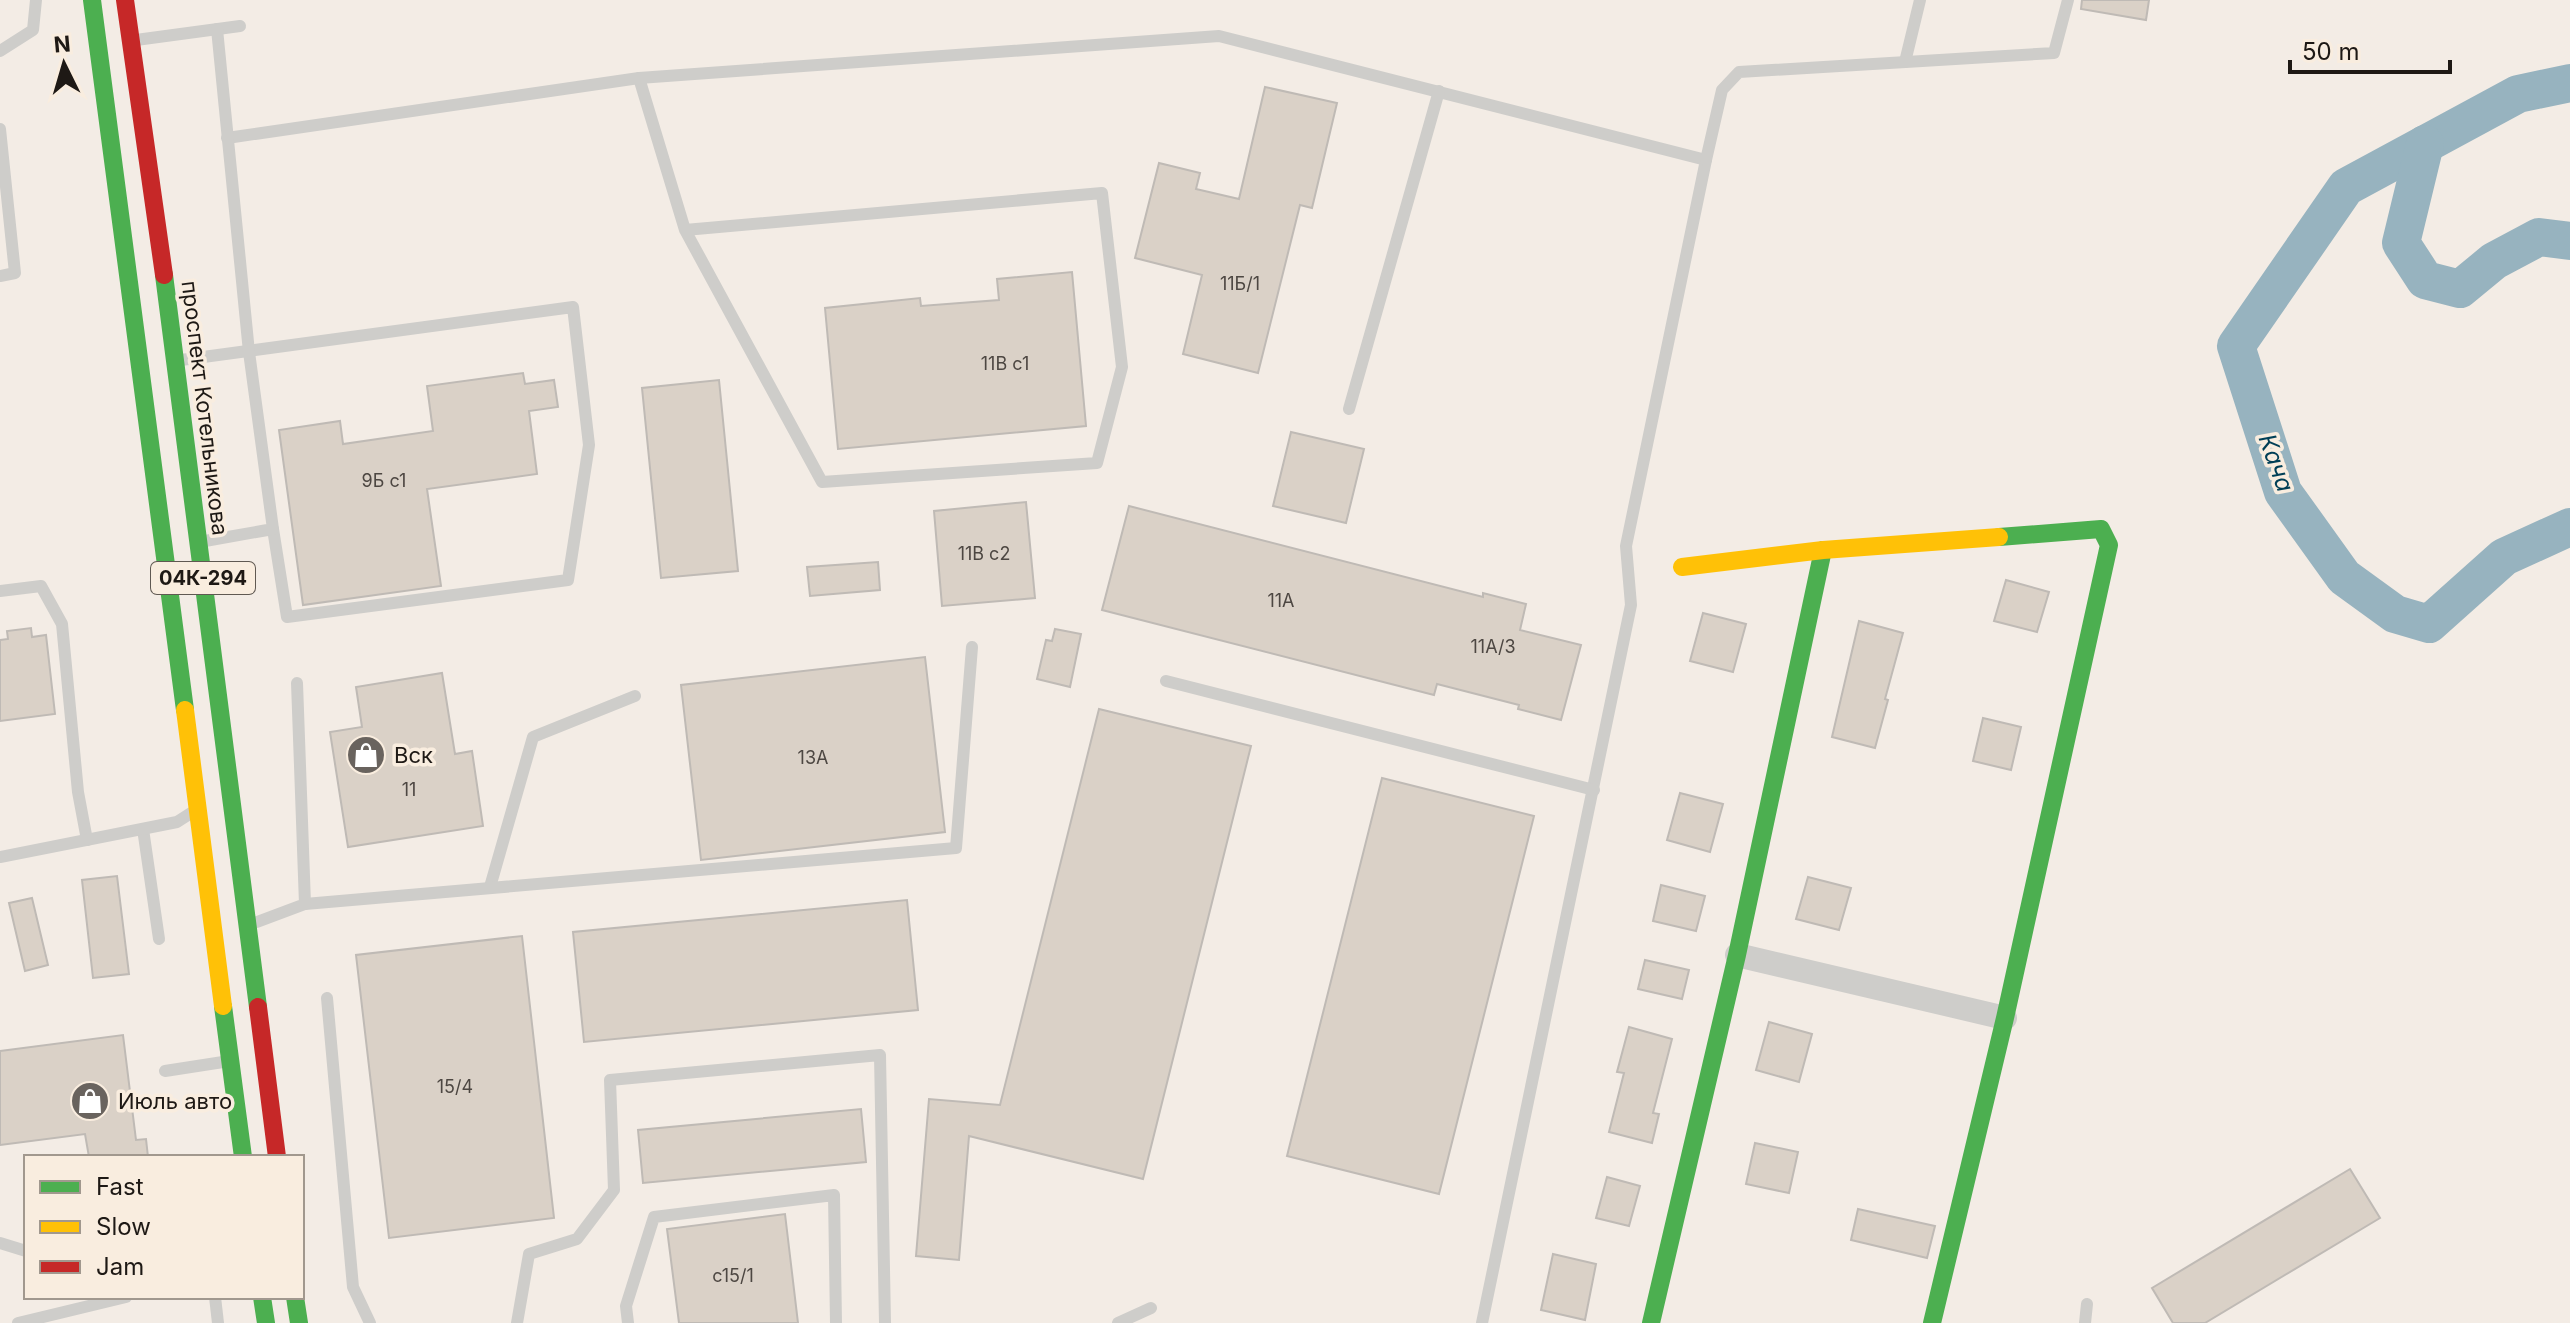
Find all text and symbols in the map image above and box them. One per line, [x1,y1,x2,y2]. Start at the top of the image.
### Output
north arrow [24,24,104,104]
scale bar [2290,24,2450,74]
text: N [53,30,72,58]
text: 50 m [2302,37,2360,66]
house number: 11Б/1 [1220,273,1260,294]
street label: проспект Котельникова [176,279,234,537]
house number: 11В с1 [981,353,1029,374]
water label: Кача [2253,430,2300,496]
house number: 9Б с1 [362,470,406,491]
house number: 11В с2 [958,543,1010,564]
road number: 04К-294 [151,562,255,594]
house number: 11А [1267,590,1295,611]
house number: 11А/3 [1470,636,1516,657]
shop icon: Вск [345,734,387,776]
place label: Вск [394,742,433,768]
house number: 13А [798,747,828,768]
house number: 11 [402,779,416,800]
house number: 15/4 [437,1076,473,1097]
shop icon: Июль авто [69,1080,111,1122]
place label: Июль авто [118,1088,232,1114]
legend [24,1155,304,1299]
text: Fast [96,1172,144,1201]
text: Slow [96,1212,151,1241]
text: Jam [96,1252,144,1281]
house number: с15/1 [712,1265,754,1286]

